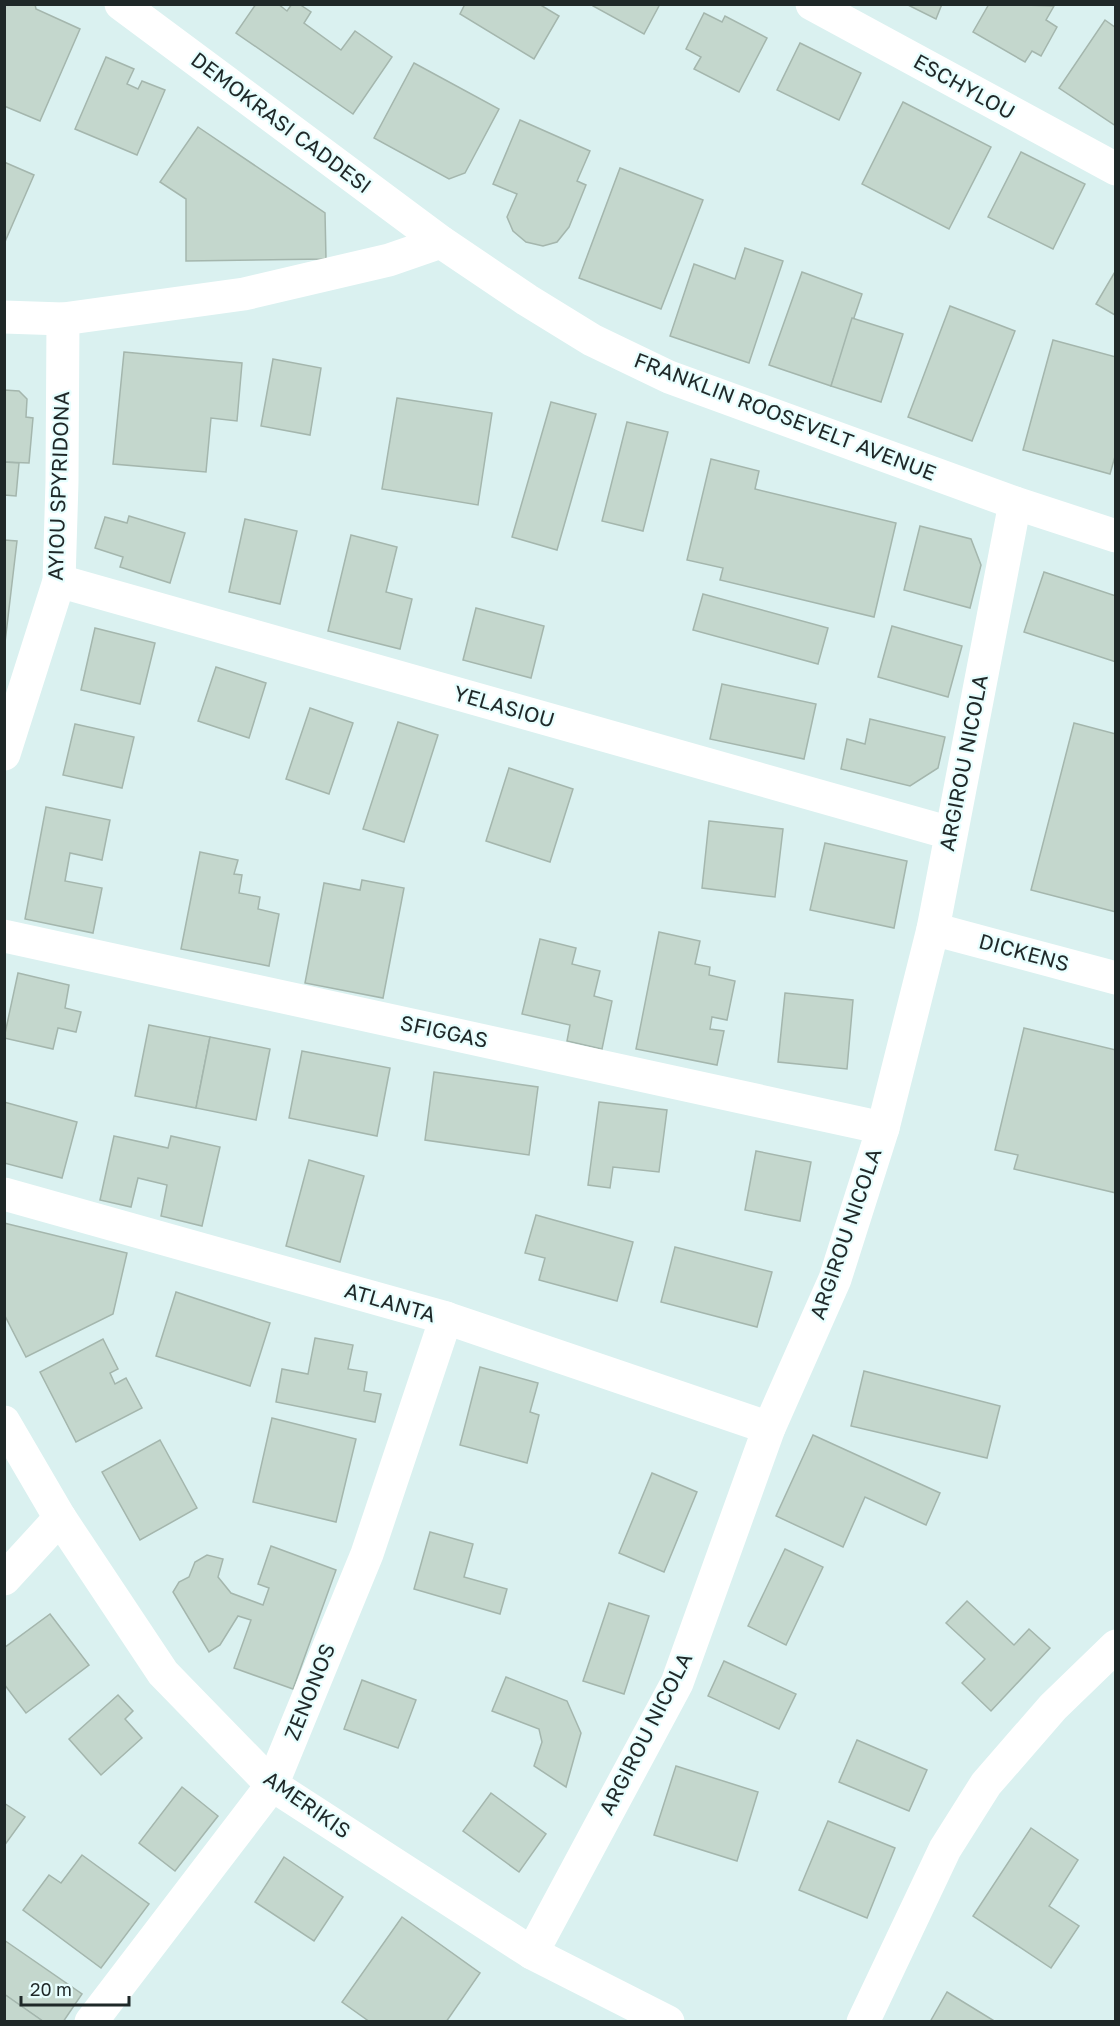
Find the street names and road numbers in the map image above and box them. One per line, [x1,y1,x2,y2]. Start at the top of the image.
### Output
street label: DEMOKRASI CADDESI [186,46,377,199]
street label: ESCHYLOU [909,48,1020,125]
street label: FRANKLIN ROOSEVELT AVENUE [631,346,940,486]
street label: AYIOU SPYRIDONA [42,391,74,581]
street label: ARGIROU NICOLA [933,672,993,853]
street label: YELASIOU [451,679,558,733]
street label: DICKENS [976,928,1072,977]
street label: SFIGGAS [398,1009,490,1053]
street label: ARGIROU NICOLA [804,1145,887,1323]
street label: ATLANTA [342,1277,439,1327]
street label: ZENONOS [278,1640,340,1744]
street label: ARGIROU NICOLA [593,1648,697,1819]
street label: AMERIKIS [259,1765,356,1844]

